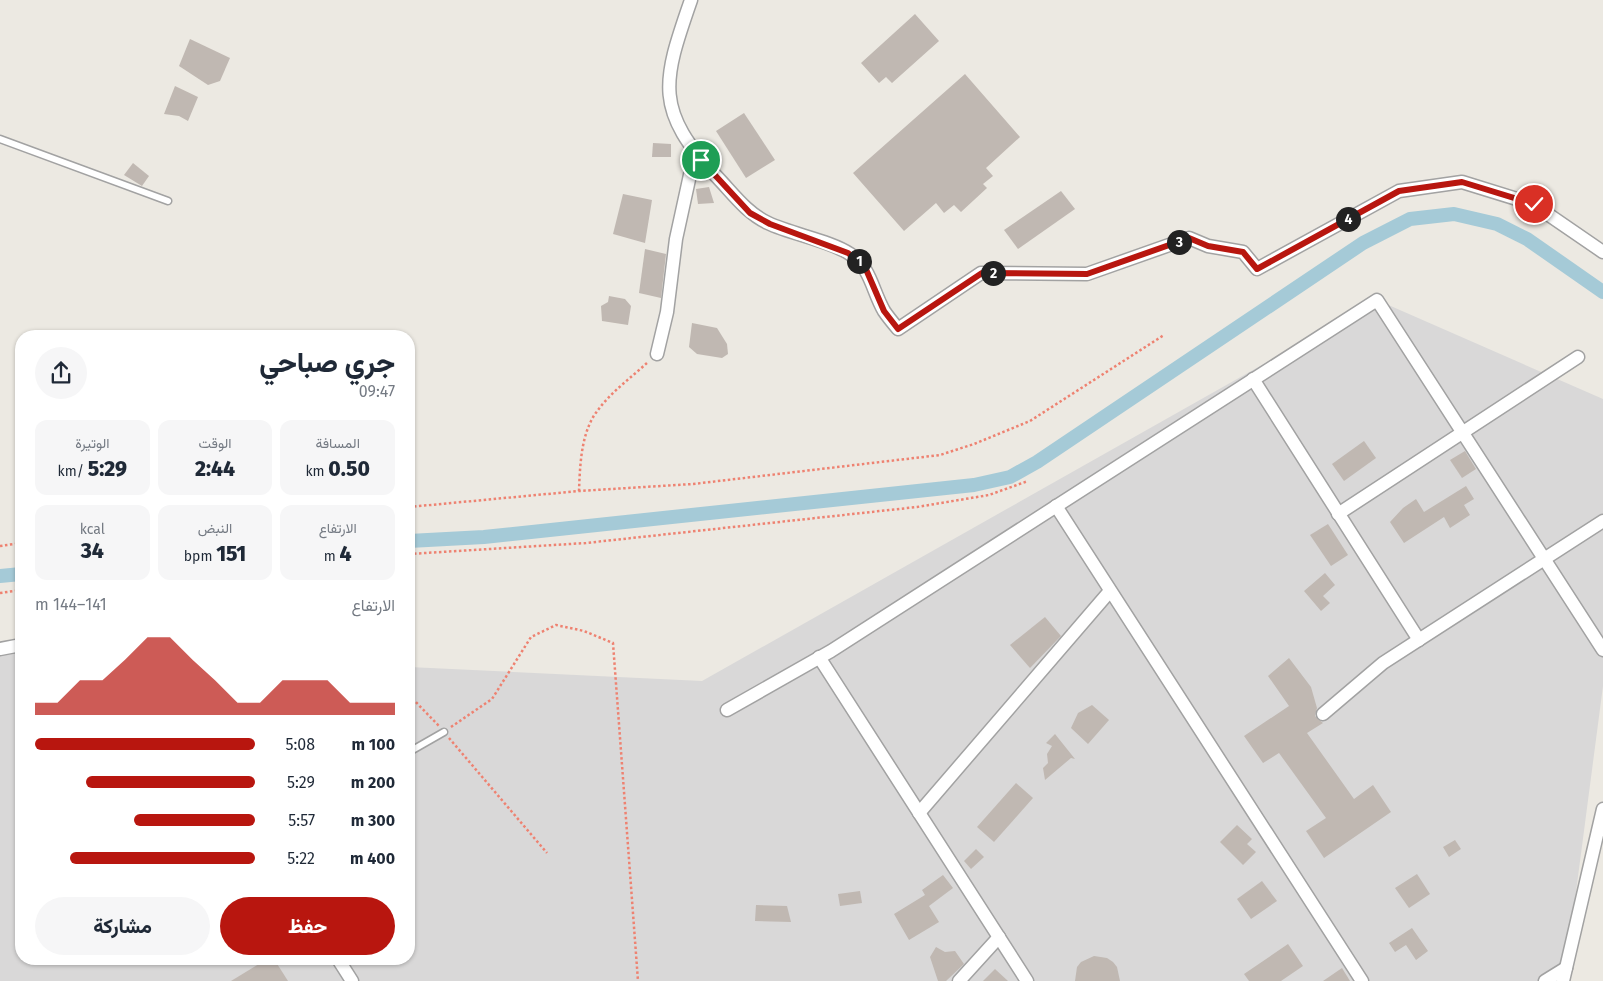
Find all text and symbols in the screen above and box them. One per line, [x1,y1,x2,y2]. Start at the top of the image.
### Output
pin [680,139,722,181]
icon: arrive [687,146,715,174]
pin [1513,183,1555,225]
icon: check [1520,190,1548,218]
pin: 4 [1336,206,1360,232]
text: 4 [1345,211,1352,228]
pin: 3 [1166,230,1192,254]
text: 3 [1176,234,1183,251]
pin: 1 [846,248,872,274]
text: 1 [856,253,863,270]
pin: 2 [980,260,1006,286]
text: 2 [990,265,997,282]
text: جري صباحي [259,346,395,379]
button: share [35,347,87,399]
text: 09:47 [359,382,395,401]
text: الوتيرة [75,435,109,452]
text: الوقت [199,435,231,452]
text: المسافة [315,435,360,452]
text: 5:29 [88,456,127,482]
text: 2:44 [195,456,235,482]
text: 0.50 [328,456,370,482]
text: /km [58,463,88,480]
text: km [305,463,328,480]
text: النبض [198,520,232,537]
text: الارتفاع [319,520,357,537]
text: kcal [80,521,105,538]
text: 34 [81,538,104,564]
text: 151 [216,541,246,567]
text: 4 [339,541,352,567]
text: bpm [184,548,216,565]
text: m [324,548,339,565]
text: 141–144 m [35,595,107,614]
text: الارتفاع [352,596,395,615]
text: 5:08 [285,735,315,754]
text: 100 m [352,735,395,754]
text: 5:29 [287,773,315,792]
text: 200 m [351,773,395,792]
text: 5:57 [288,811,315,830]
text: 300 m [351,811,395,830]
text: 5:22 [287,849,315,868]
text: 400 m [350,849,395,868]
button: مشاركة [35,897,210,955]
button: حفظ [220,897,395,955]

